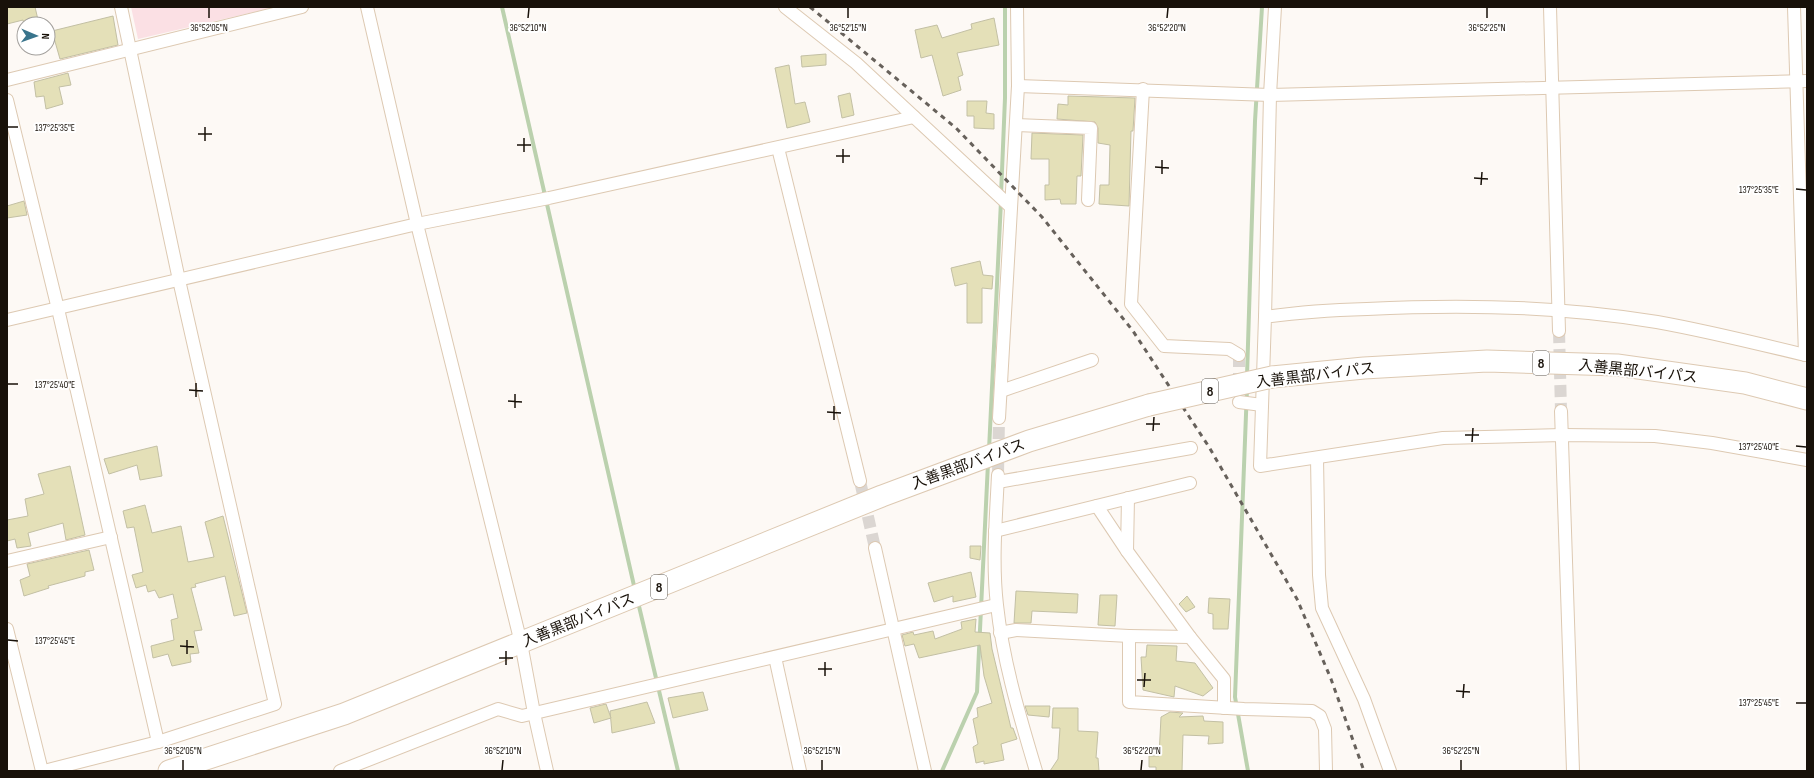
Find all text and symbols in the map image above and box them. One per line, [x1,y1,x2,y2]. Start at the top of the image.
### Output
north arrow [16,16,56,56]
text: 36°52'05"N [190,22,228,34]
text: 36°52'10"N [509,22,547,34]
text: 36°52'15"N [830,22,866,34]
text: 36°52'20"N [1148,22,1186,34]
text: 36°52'25"N [1468,22,1506,34]
text: N [39,33,52,40]
text: 137°25'35"E [35,122,75,134]
text: 137°25'35"E [1739,184,1779,196]
road number: 8 [1533,351,1549,375]
street label: 入善黒部バイパス [1577,356,1698,387]
street label: 入善黒部バイパス [1254,359,1376,392]
text: 137°25'40"E [35,379,75,391]
road number: 8 [1202,379,1218,403]
street label: 入善黒部バイパス [909,435,1028,494]
text: 137°25'40"E [1739,441,1779,453]
road number: 8 [651,575,667,599]
street label: 入善黒部バイパス [519,589,637,652]
text: 137°25'45"E [35,635,75,647]
text: 137°25'45"E [1739,697,1779,709]
text: 36°52'05"N [164,745,202,757]
text: 36°52'10"N [484,745,522,757]
text: 36°52'15"N [804,745,840,757]
text: 36°52'20"N [1123,745,1161,757]
text: 36°52'25"N [1442,745,1480,757]

